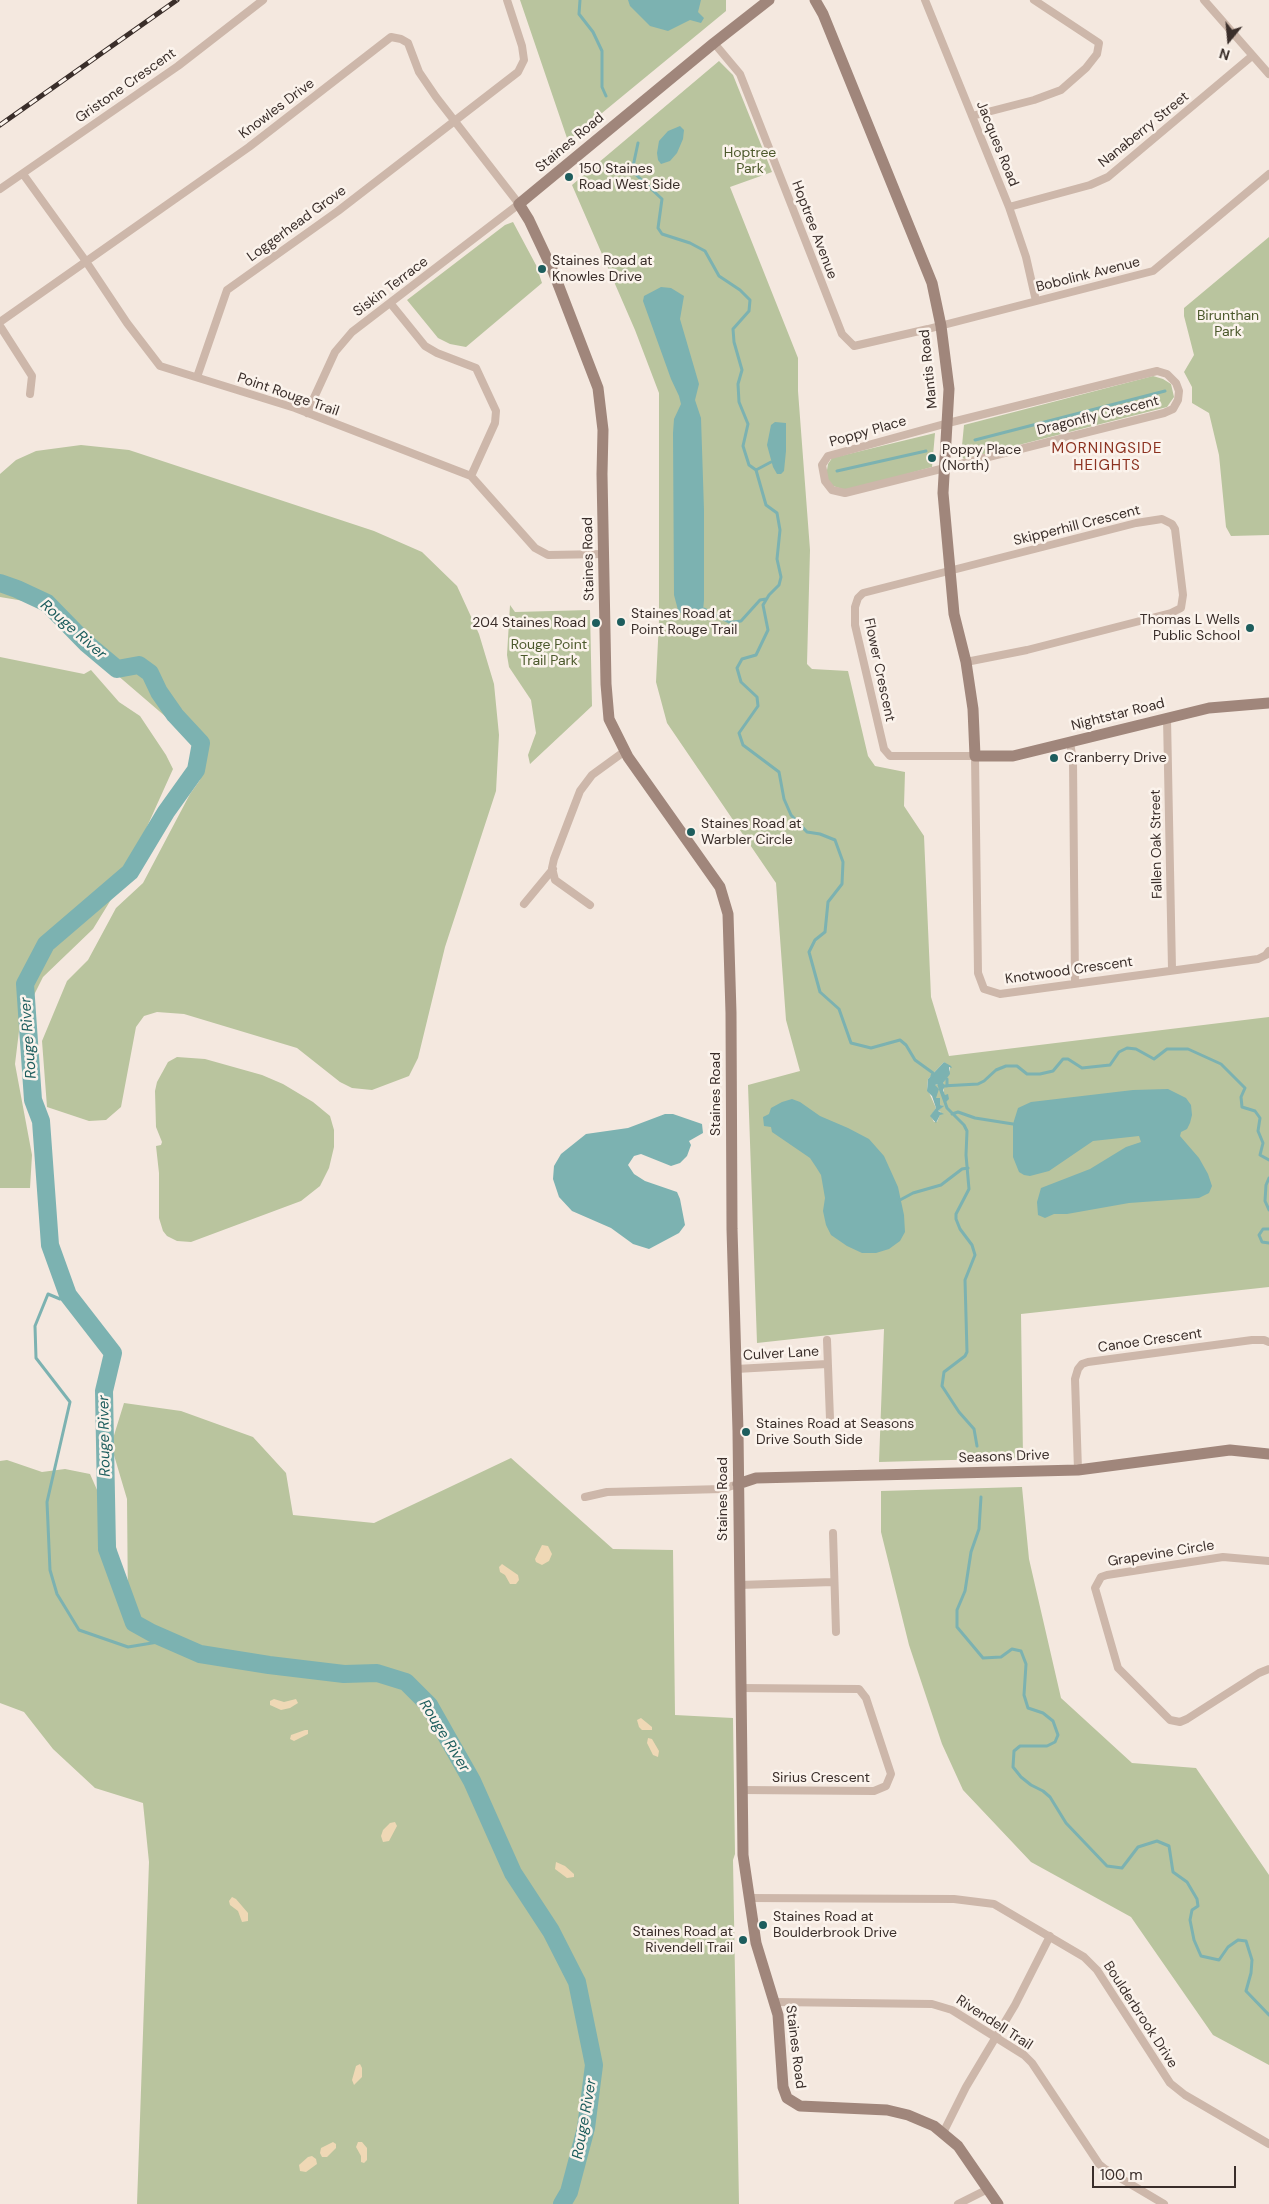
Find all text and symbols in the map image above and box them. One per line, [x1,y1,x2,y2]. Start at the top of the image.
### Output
north arrow [1204,15,1254,65]
text: N [1217,44,1232,64]
street label: Gristone Crescent [73,45,179,127]
street label: Knowles Drive [236,75,318,143]
street label: Nanaberry Street [1096,88,1192,172]
street label: Jacques Road [972,99,1022,189]
street label: Staines Road [532,110,608,176]
park label: Hoptree Park [724,145,776,178]
place label: 150 Staines Road West Side [579,161,680,193]
marker: 150 Staines Road West Side [563,171,575,183]
street label: Hoptree Avenue [788,178,840,282]
street label: Loggerhead Grove [244,182,350,266]
street label: Siskin Terrace [350,253,432,321]
place label: Staines Road at Knowles Drive [552,253,653,286]
street label: Bobolink Avenue [1034,254,1142,296]
marker: Staines Road at Knowles Drive [536,263,548,275]
park label: Birunthan Park [1197,308,1259,341]
street label: Mantis Road [916,329,942,409]
street label: Point Rouge Trail [235,370,341,420]
street label: Dragonfly Crescent [1035,393,1161,439]
street label: Poppy Place [828,413,908,451]
district label: MORNINGSIDE HEIGHTS [1050,440,1164,475]
place label: Poppy Place (North) [942,442,1021,474]
marker: Poppy Place (North) [926,452,938,464]
street label: Skipperhill Crescent [1012,502,1142,550]
street label: Staines Road [580,517,598,601]
water label: Rouge River [36,596,110,664]
place label: Staines Road at Point Rouge Trail [631,606,737,638]
place label: Thomas L Wells Public School [1140,612,1240,644]
place label: 204 Staines Road [472,615,586,631]
marker: Staines Road at Point Rouge Trail [615,616,627,628]
marker: 204 Staines Road [590,617,602,629]
street label: Flower Crescent [860,617,898,723]
marker: Thomas L Wells Public School [1244,622,1256,634]
park label: Rouge Point Trail Park [511,637,587,670]
street label: Nightstar Road [1070,695,1166,735]
place label: Cranberry Drive [1064,750,1167,766]
marker: Cranberry Drive [1048,752,1060,764]
street label: Fallen Oak Street [1148,789,1166,899]
place label: Staines Road at Warbler Circle [701,816,802,849]
marker: Staines Road at Warbler Circle [685,826,697,838]
street label: Knotwood Crescent [1004,954,1134,988]
water label: Rouge River [17,997,41,1079]
street label: Staines Road [708,1052,724,1136]
street label: Canoe Crescent [1097,1325,1203,1357]
street label: Culver Lane [743,1344,819,1364]
water label: Rouge River [95,1395,115,1477]
place label: Staines Road at Seasons Drive South Side [756,1416,914,1448]
marker: Staines Road at Seasons Drive South Side [740,1426,752,1438]
street label: Seasons Drive [958,1447,1050,1467]
street label: Staines Road [715,1457,731,1541]
street label: Grapevine Circle [1107,1537,1215,1571]
water label: Rouge River [415,1697,473,1775]
street label: Sirius Crescent [772,1770,870,1786]
place label: Staines Road at Boulderbrook Drive [773,1909,897,1941]
marker: Staines Road at Boulderbrook Drive [757,1919,769,1931]
place label: Staines Road at Rivendell Trail [632,1924,733,1956]
marker: Staines Road at Rivendell Trail [737,1934,749,1946]
street label: Boulderbrook Drive [1099,1958,1181,2072]
street label: Rivendell Trail [953,1992,1035,2054]
street label: Staines Road [782,2004,808,2090]
water label: Rouge River [569,2077,601,2161]
scale bar [1094,2156,1238,2188]
text: 100 m [1100,2165,1143,2185]

